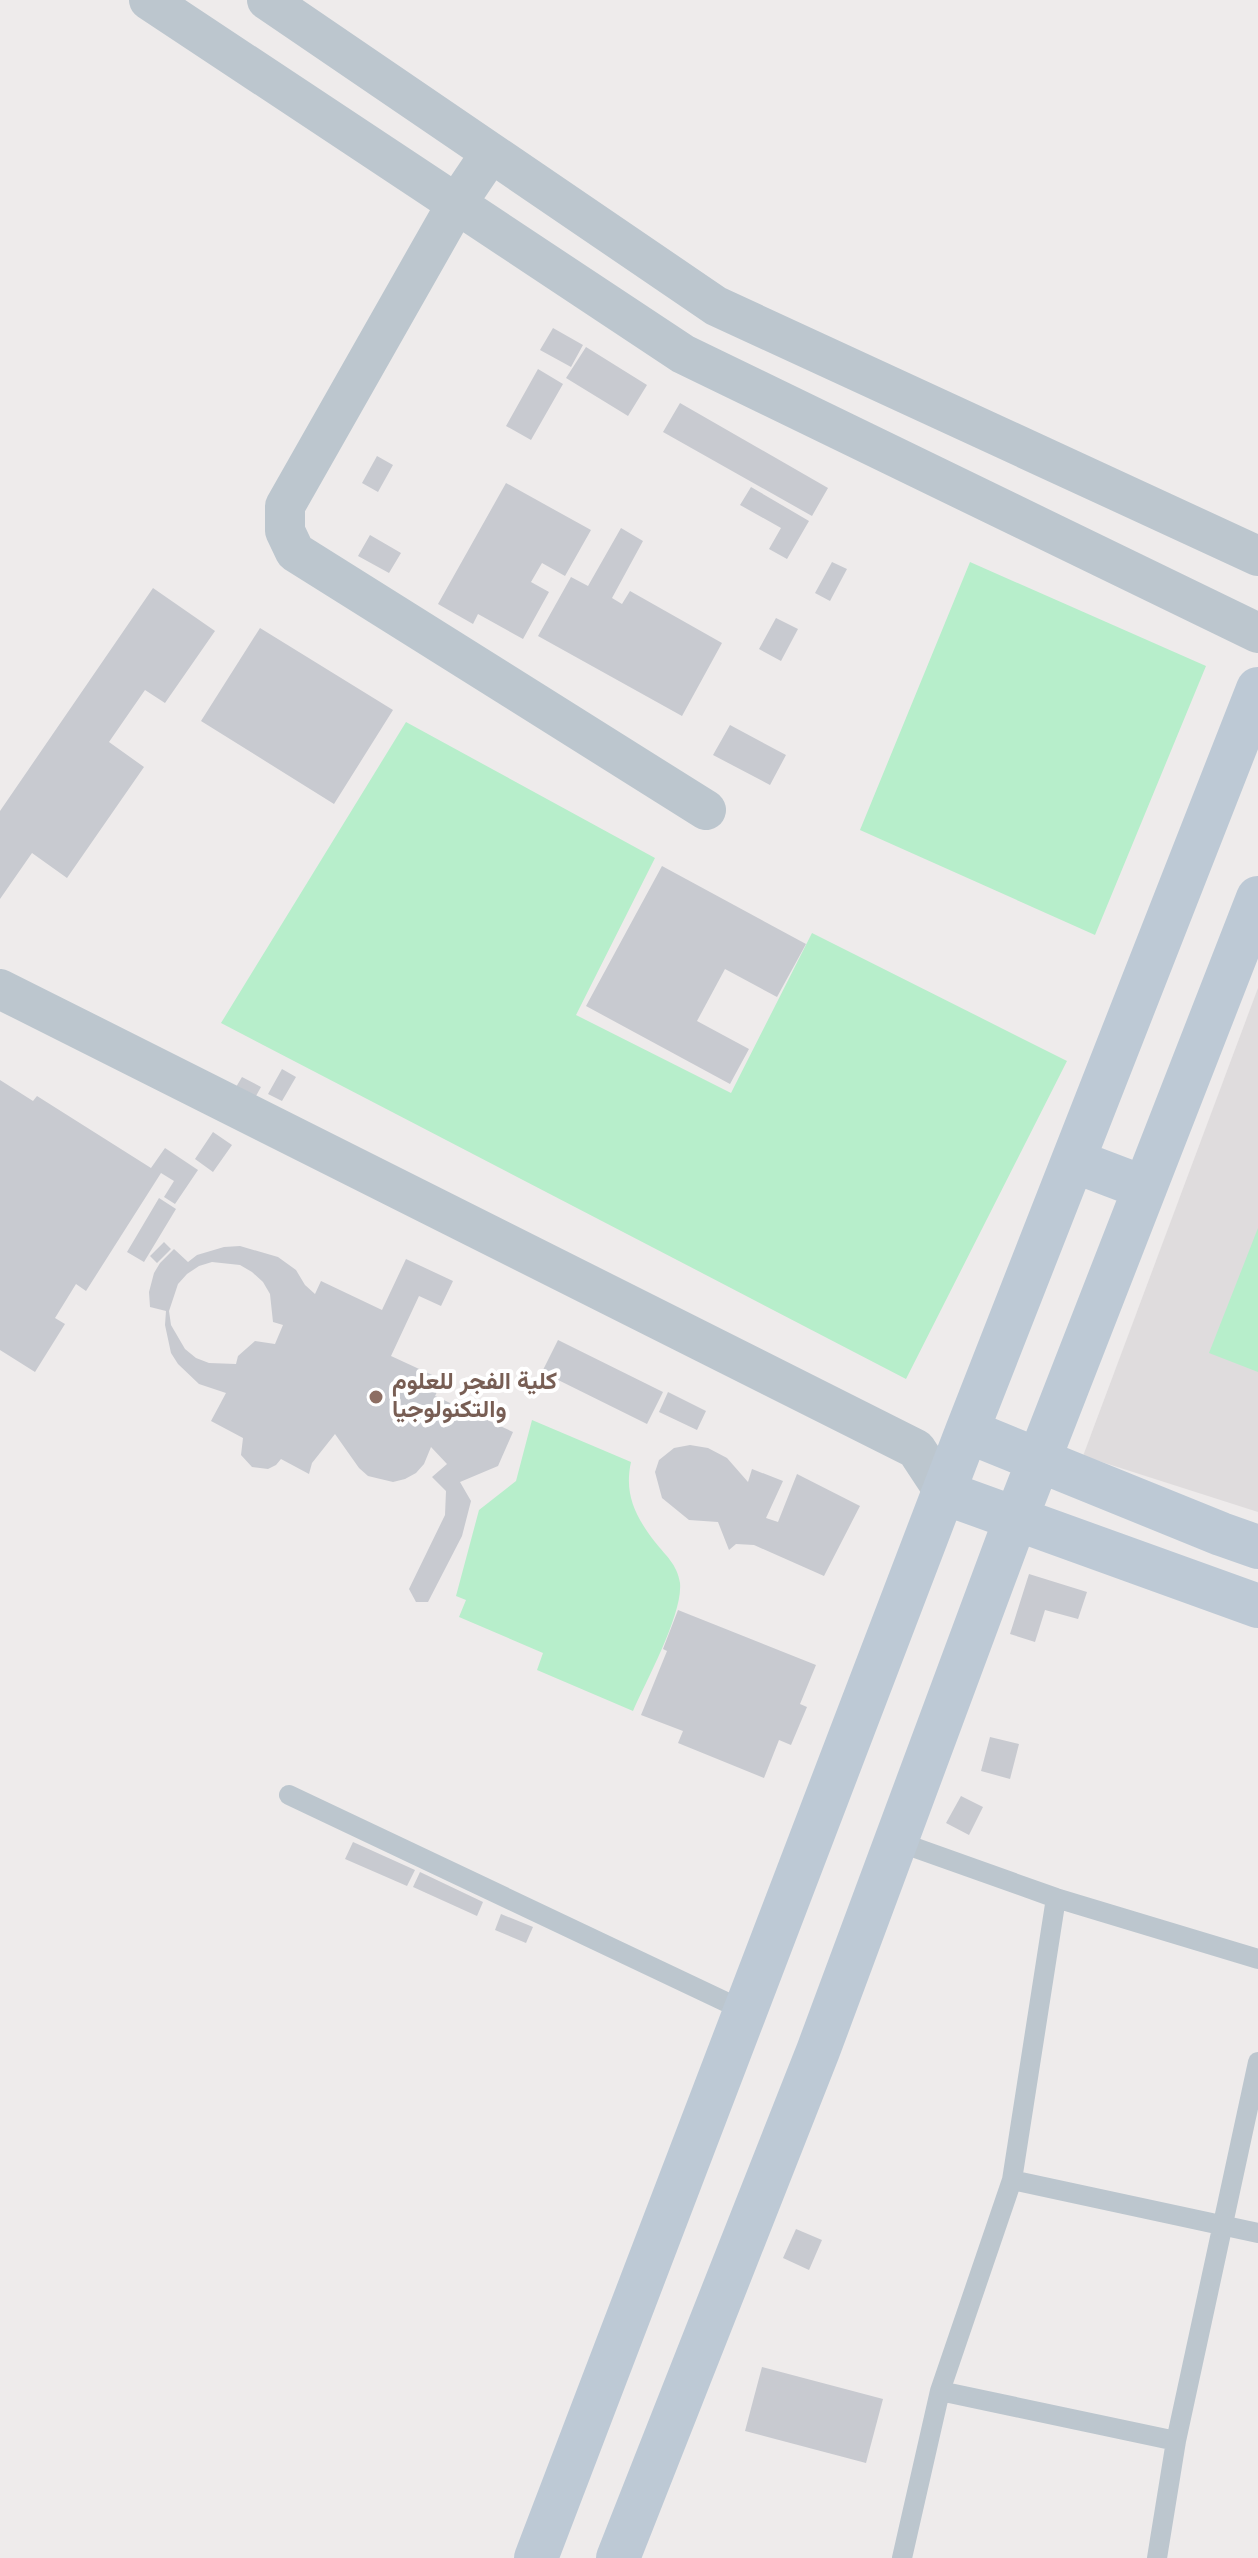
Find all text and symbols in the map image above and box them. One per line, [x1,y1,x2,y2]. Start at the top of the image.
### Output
place label: كلية الفجر للعلوم والتكنولوجيا [392,1368,557,1426]
marker: كلية الفجر للعلوم والتكنولوجيا [367,1388,385,1406]

